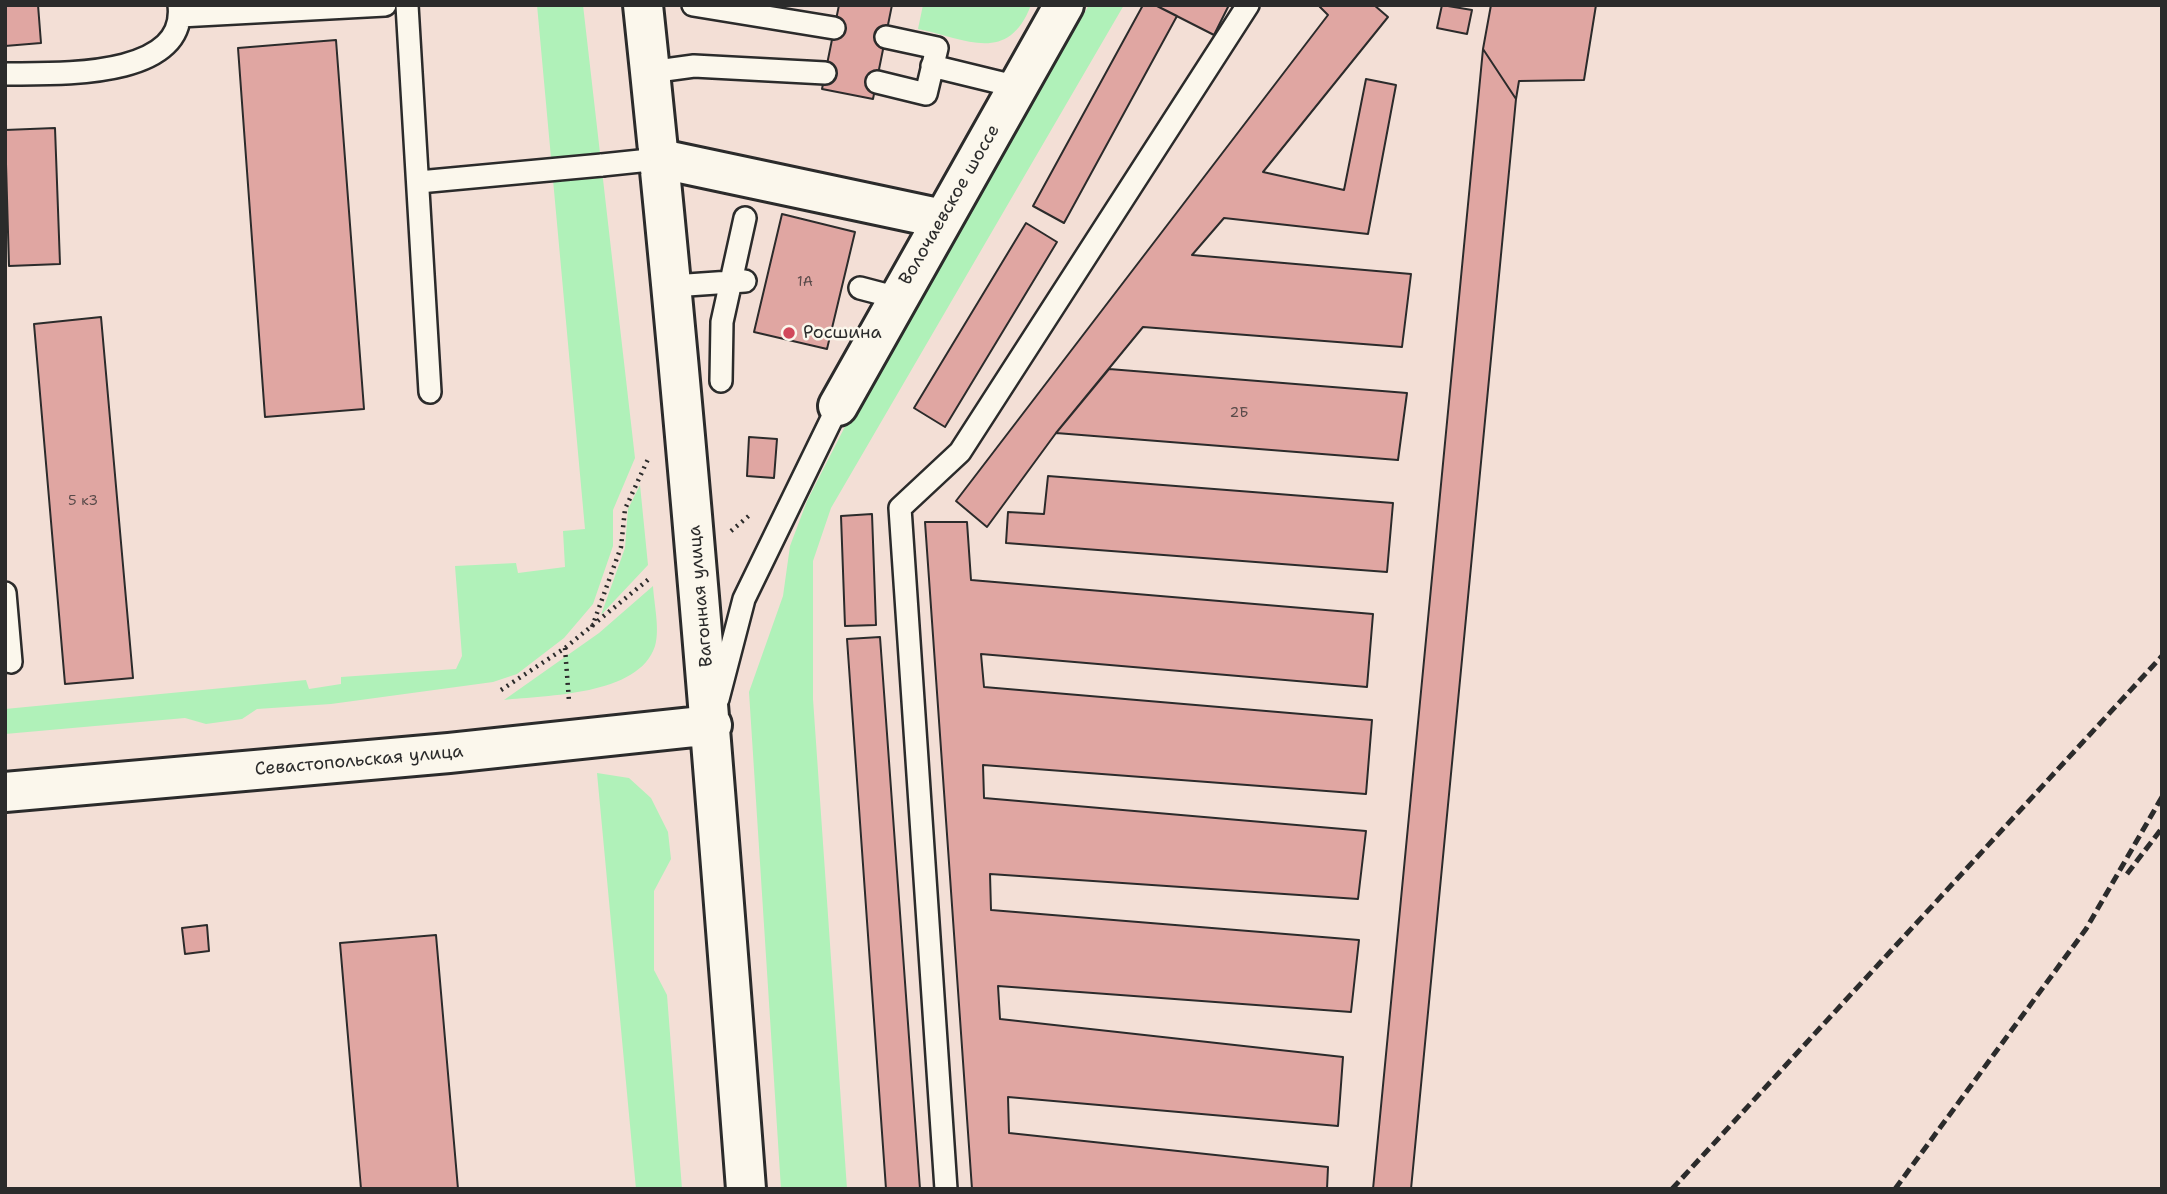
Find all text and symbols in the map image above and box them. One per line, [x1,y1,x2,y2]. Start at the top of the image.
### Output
street label: Волочаевское шоссе [895,121,1005,289]
house number: 1А [797,274,813,290]
place label: Росшина [803,322,882,344]
marker: Росшина [781,325,797,341]
house number: 2Б [1229,405,1249,421]
house number: 5 к3 [68,493,98,509]
street label: Вагонная улица [684,524,718,668]
street label: Севастопольская улица [254,741,464,781]

